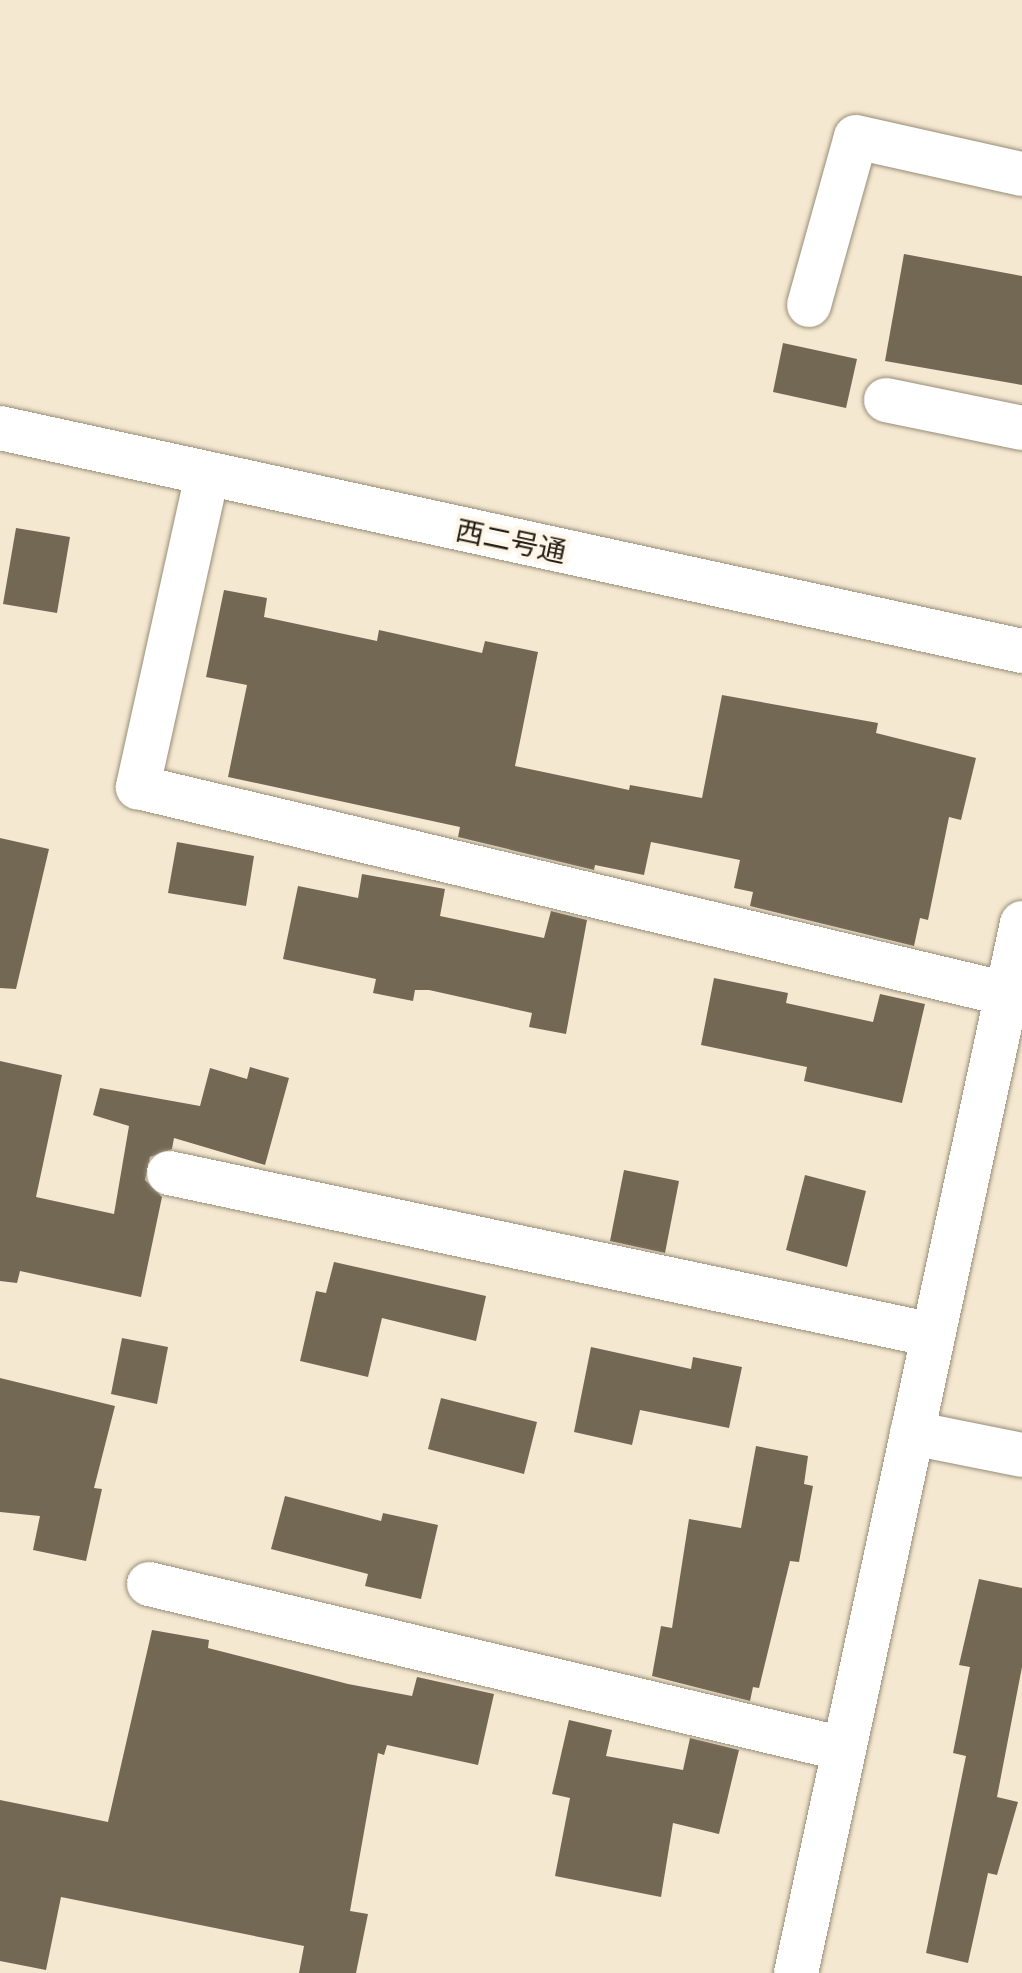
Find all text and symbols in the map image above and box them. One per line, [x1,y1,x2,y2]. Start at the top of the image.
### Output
street label: 西二号通 [453,513,569,569]

